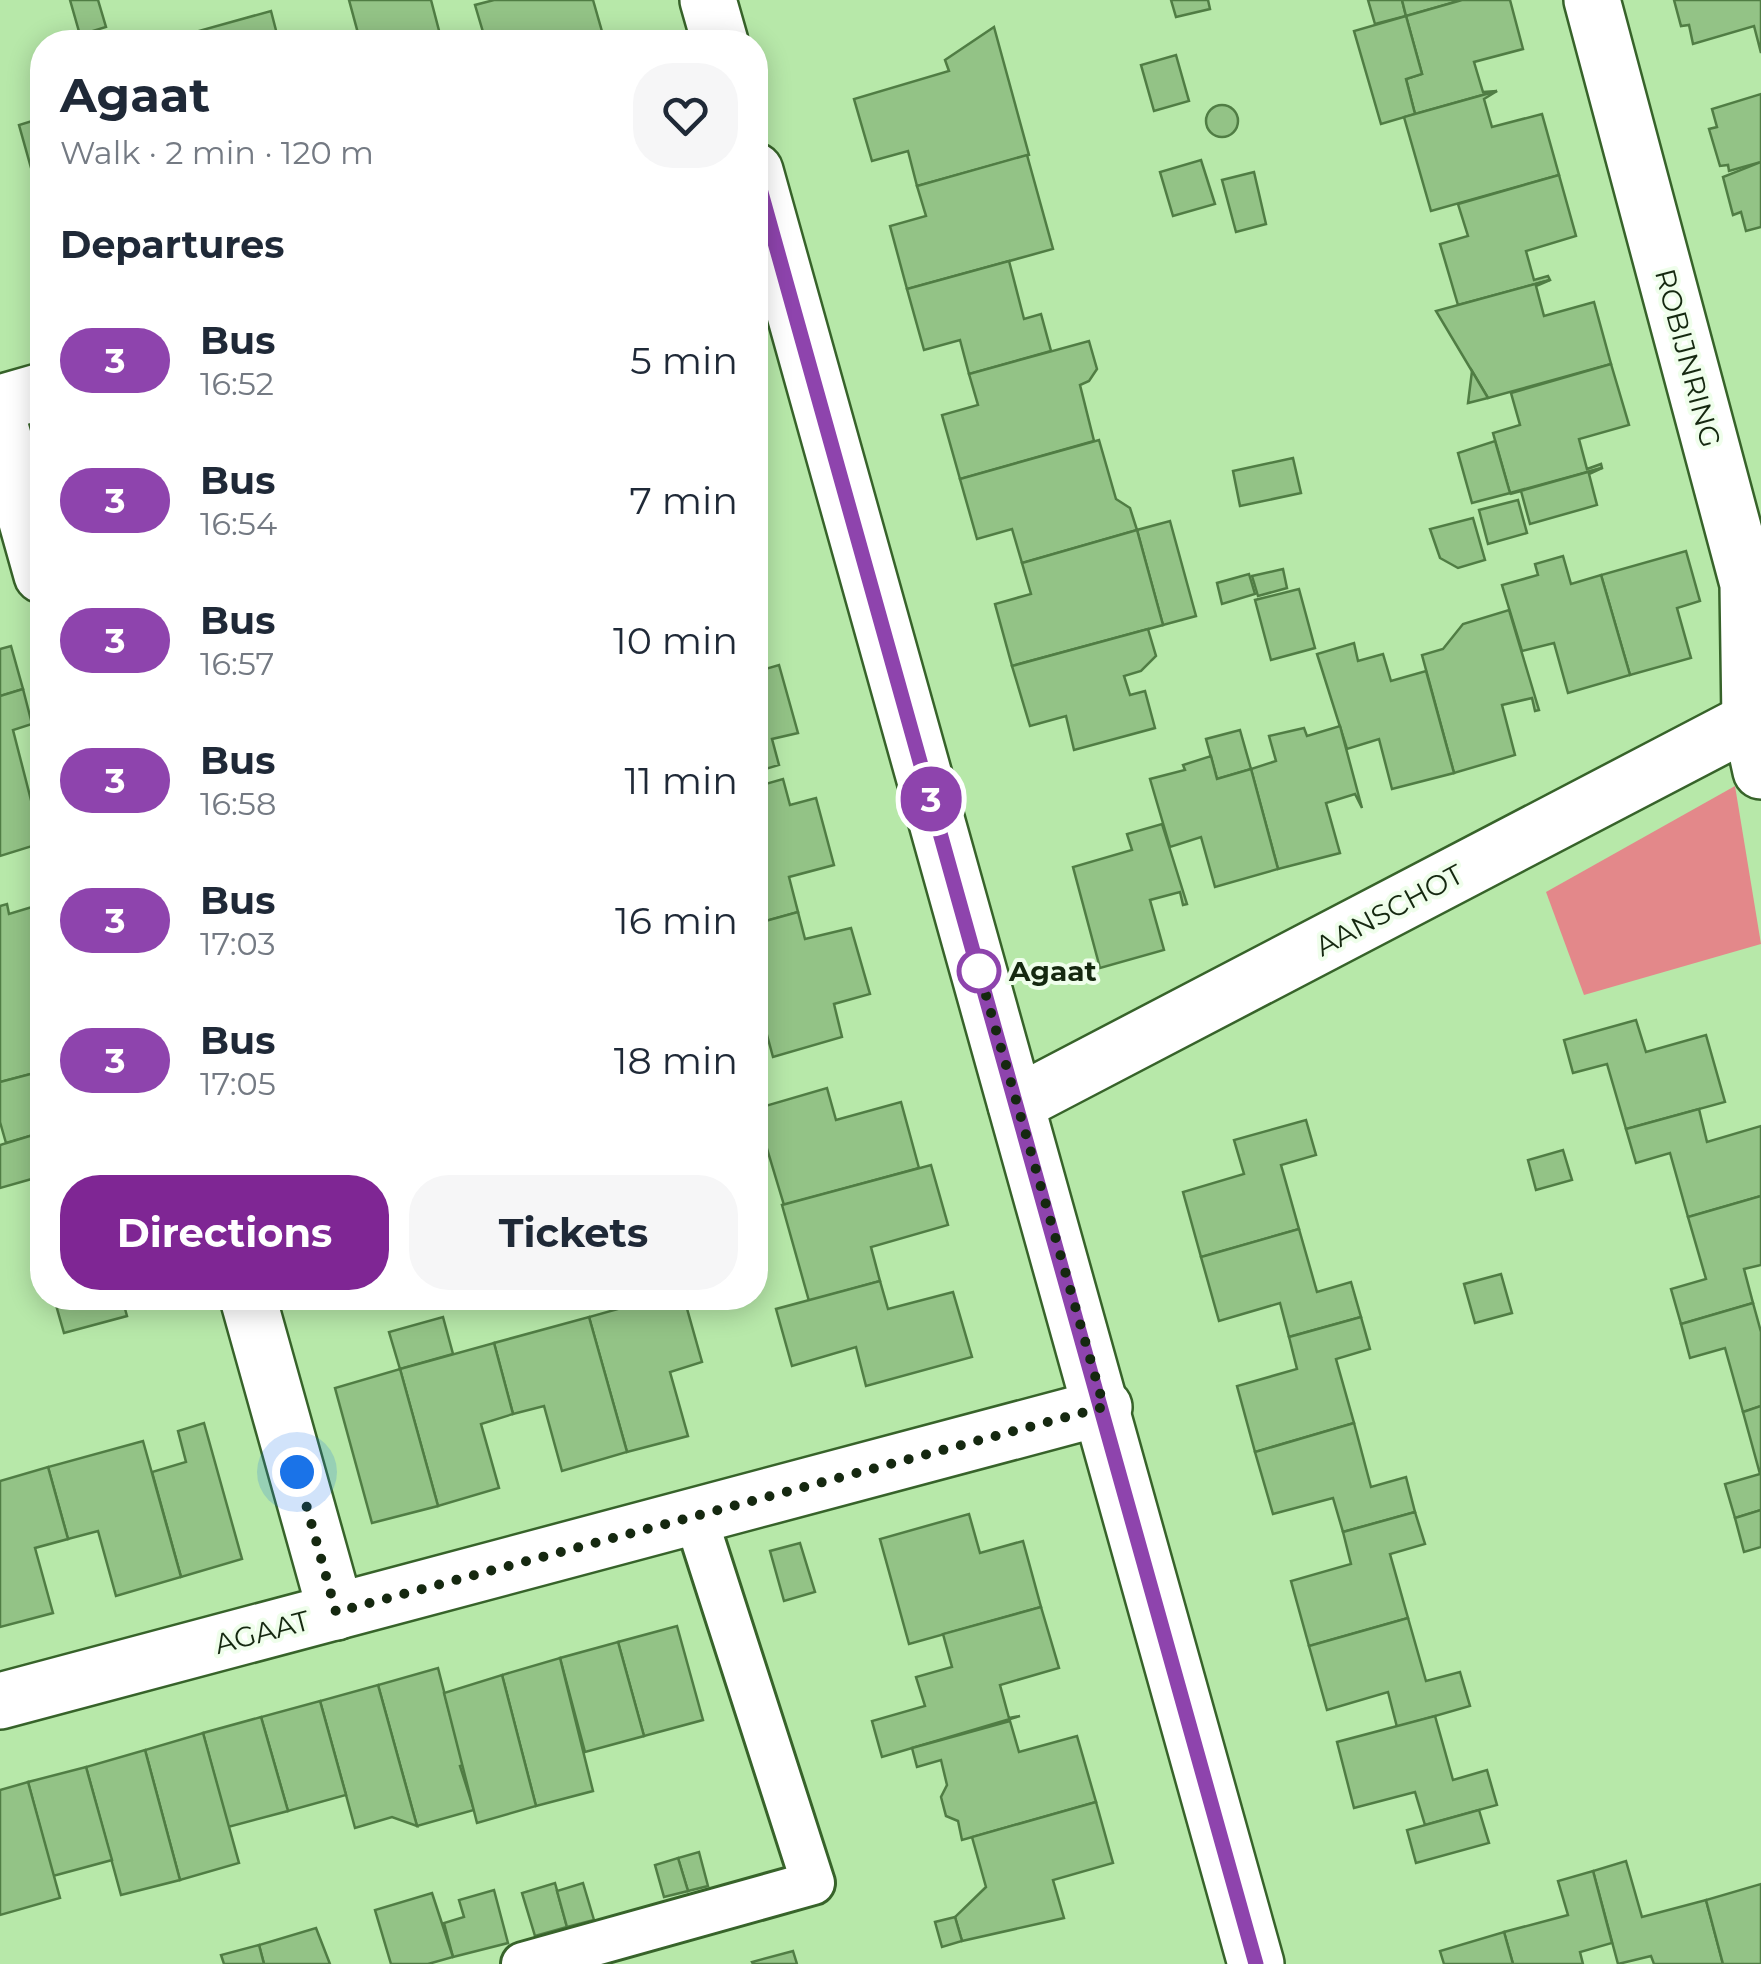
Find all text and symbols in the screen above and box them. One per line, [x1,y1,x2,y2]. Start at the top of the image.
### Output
button: heart [633,63,738,168]
text: Agaat [60,66,210,124]
text: Walk · 2 min · 120 m [60,133,374,172]
text: Departures [60,221,284,268]
street label: ROBIJNRING [1648,265,1728,451]
text: Bus [200,317,275,364]
text: 5 min [630,337,738,384]
text: 3 [105,339,125,382]
text: 16:52 [200,364,274,403]
text: Bus [200,457,275,504]
text: 7 min [629,477,738,524]
text: 3 [105,479,125,522]
text: 16:54 [200,504,277,543]
text: Bus [200,597,275,644]
text: 10 min [613,617,738,664]
text: 3 [105,619,125,662]
text: 16:57 [200,644,274,683]
text: Bus [200,737,275,784]
text: 11 min [624,757,738,804]
text: 3 [105,759,125,802]
line badge: 3 [898,766,964,832]
text: 3 [921,778,941,821]
text: 16:58 [200,784,276,823]
street label: AANSCHOT [1309,857,1469,963]
text: Bus [200,877,275,924]
text: 16 min [615,897,738,944]
text: 3 [105,899,125,942]
text: 17:03 [200,924,275,963]
marker: Agaat [958,950,1000,992]
place label: Agaat [1008,954,1097,988]
text: Bus [200,1017,275,1064]
text: 18 min [614,1037,738,1084]
text: 3 [105,1039,125,1082]
text: 17:05 [200,1064,276,1103]
button: Directions [60,1175,389,1290]
button: Tickets [409,1175,738,1290]
your location [272,1447,322,1497]
street label: AGAAT [211,1603,313,1661]

